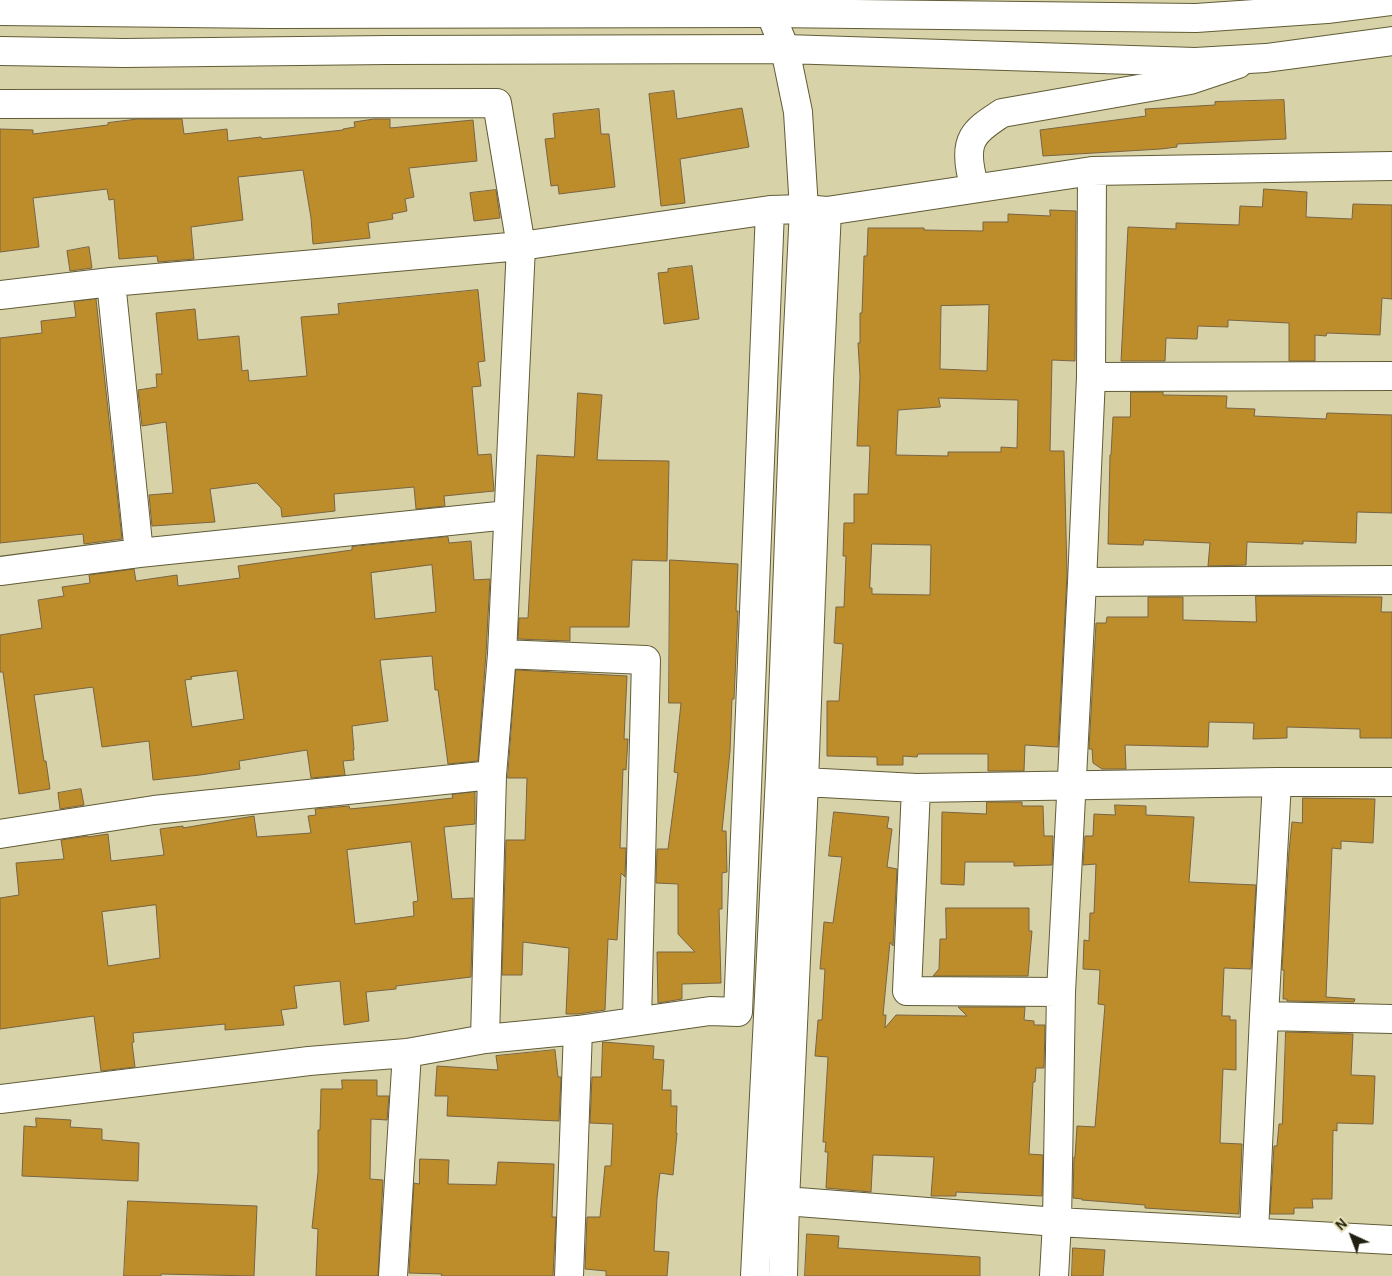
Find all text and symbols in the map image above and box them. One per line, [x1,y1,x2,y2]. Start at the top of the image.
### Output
north arrow [1327,1211,1377,1261]
text: N [1333,1217,1350,1233]

